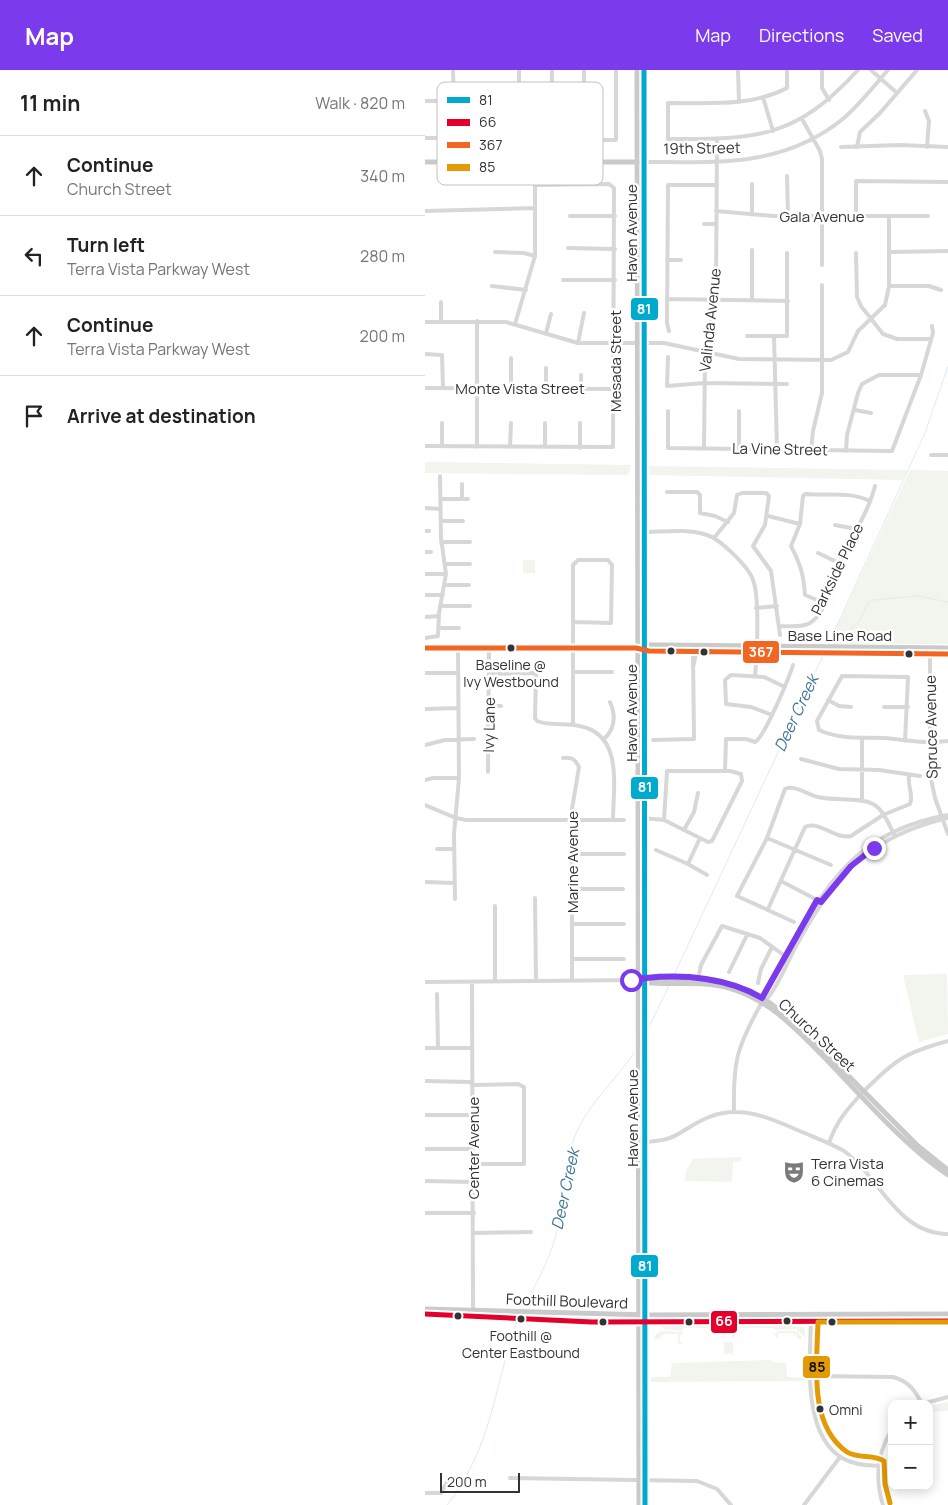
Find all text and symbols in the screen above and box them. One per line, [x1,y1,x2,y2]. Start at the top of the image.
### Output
text: Map [25,19,74,52]
text: Map [695,23,731,47]
text: Directions [759,23,844,47]
text: Saved [872,23,923,47]
legend [437,82,603,185]
text: 11 min [20,89,81,117]
text: 81 [479,90,493,109]
text: Walk · 820 m [315,92,405,114]
text: 66 [479,112,496,131]
text: 367 [479,135,502,154]
street label: 19th Street [663,137,741,159]
text: Continue [67,152,153,178]
text: 85 [479,157,495,176]
icon: ahead [20,162,48,190]
text: 340 m [360,165,405,187]
text: Church Street [67,178,172,200]
street label: Haven Avenue [621,184,642,282]
street label: Gala Avenue [779,206,865,227]
text: Turn left [67,232,145,258]
icon: left [20,242,48,270]
text: 280 m [360,245,405,267]
text: Terra Vista Parkway West [67,258,250,280]
street label: Valinda Avenue [694,267,726,373]
line badge: 81 [630,297,659,321]
text: 81 [637,299,651,318]
street label: Mesada Street [605,310,626,412]
text: Continue [67,312,153,338]
icon: ahead [20,322,48,350]
text: 200 m [360,325,405,347]
text: Terra Vista Parkway West [67,338,250,360]
street label: Monte Vista Street [455,378,585,399]
icon: arrive [20,402,48,430]
text: Arrive at destination [67,403,256,429]
street label: La Vine Street [732,438,828,460]
street label: Parkside Place [806,519,868,618]
street label: Base Line Road [788,625,892,646]
line badge: 367 [742,640,780,664]
text: 367 [749,642,773,661]
marker: Baseline @ Ivy Westbound [506,643,516,653]
unlabelled marker [666,646,676,656]
unlabelled marker [699,647,709,657]
unlabelled marker [904,649,914,659]
place label: Baseline @ Ivy Westbound [463,655,559,691]
street label: Haven Avenue [621,664,642,762]
water label: Deer Creek [769,669,824,755]
street label: Spruce Avenue [920,675,942,779]
street label: Ivy Lane [478,697,500,753]
line badge: 81 [630,776,659,800]
text: 81 [638,777,652,796]
street label: Marine Avenue [562,811,583,913]
route end [863,837,886,860]
route start [620,969,643,992]
street label: Church Street [774,994,860,1076]
street label: Haven Avenue [622,1069,643,1167]
street label: Center Avenue [463,1097,484,1199]
water label: Deer Creek [546,1145,585,1231]
place label: Terra Vista 6 Cinemas [811,1153,884,1191]
theatre icon: Terra Vista 6 Cinemas [781,1159,807,1185]
line badge: 81 [630,1254,659,1278]
text: 81 [638,1256,652,1275]
street label: Foothill Boulevard [506,1288,628,1314]
line badge: 66 [710,1310,738,1334]
unlabelled marker [453,1311,463,1321]
text: 66 [715,1311,733,1330]
marker: Foothill @ Center Eastbound [516,1314,526,1324]
unlabelled marker [782,1316,792,1326]
unlabelled marker [598,1317,608,1327]
unlabelled marker [684,1317,694,1327]
unlabelled marker [827,1317,837,1327]
place label: Foothill @ Center Eastbound [462,1326,580,1362]
line badge: 85 [802,1355,831,1379]
text: 85 [809,1357,825,1376]
place label: Omni [829,1400,863,1419]
map controls [888,1400,933,1490]
button: + [888,1400,933,1445]
marker: Omni [815,1404,825,1414]
button: − [888,1445,933,1490]
scale bar [440,1470,520,1493]
text: 200 m [447,1472,487,1491]

